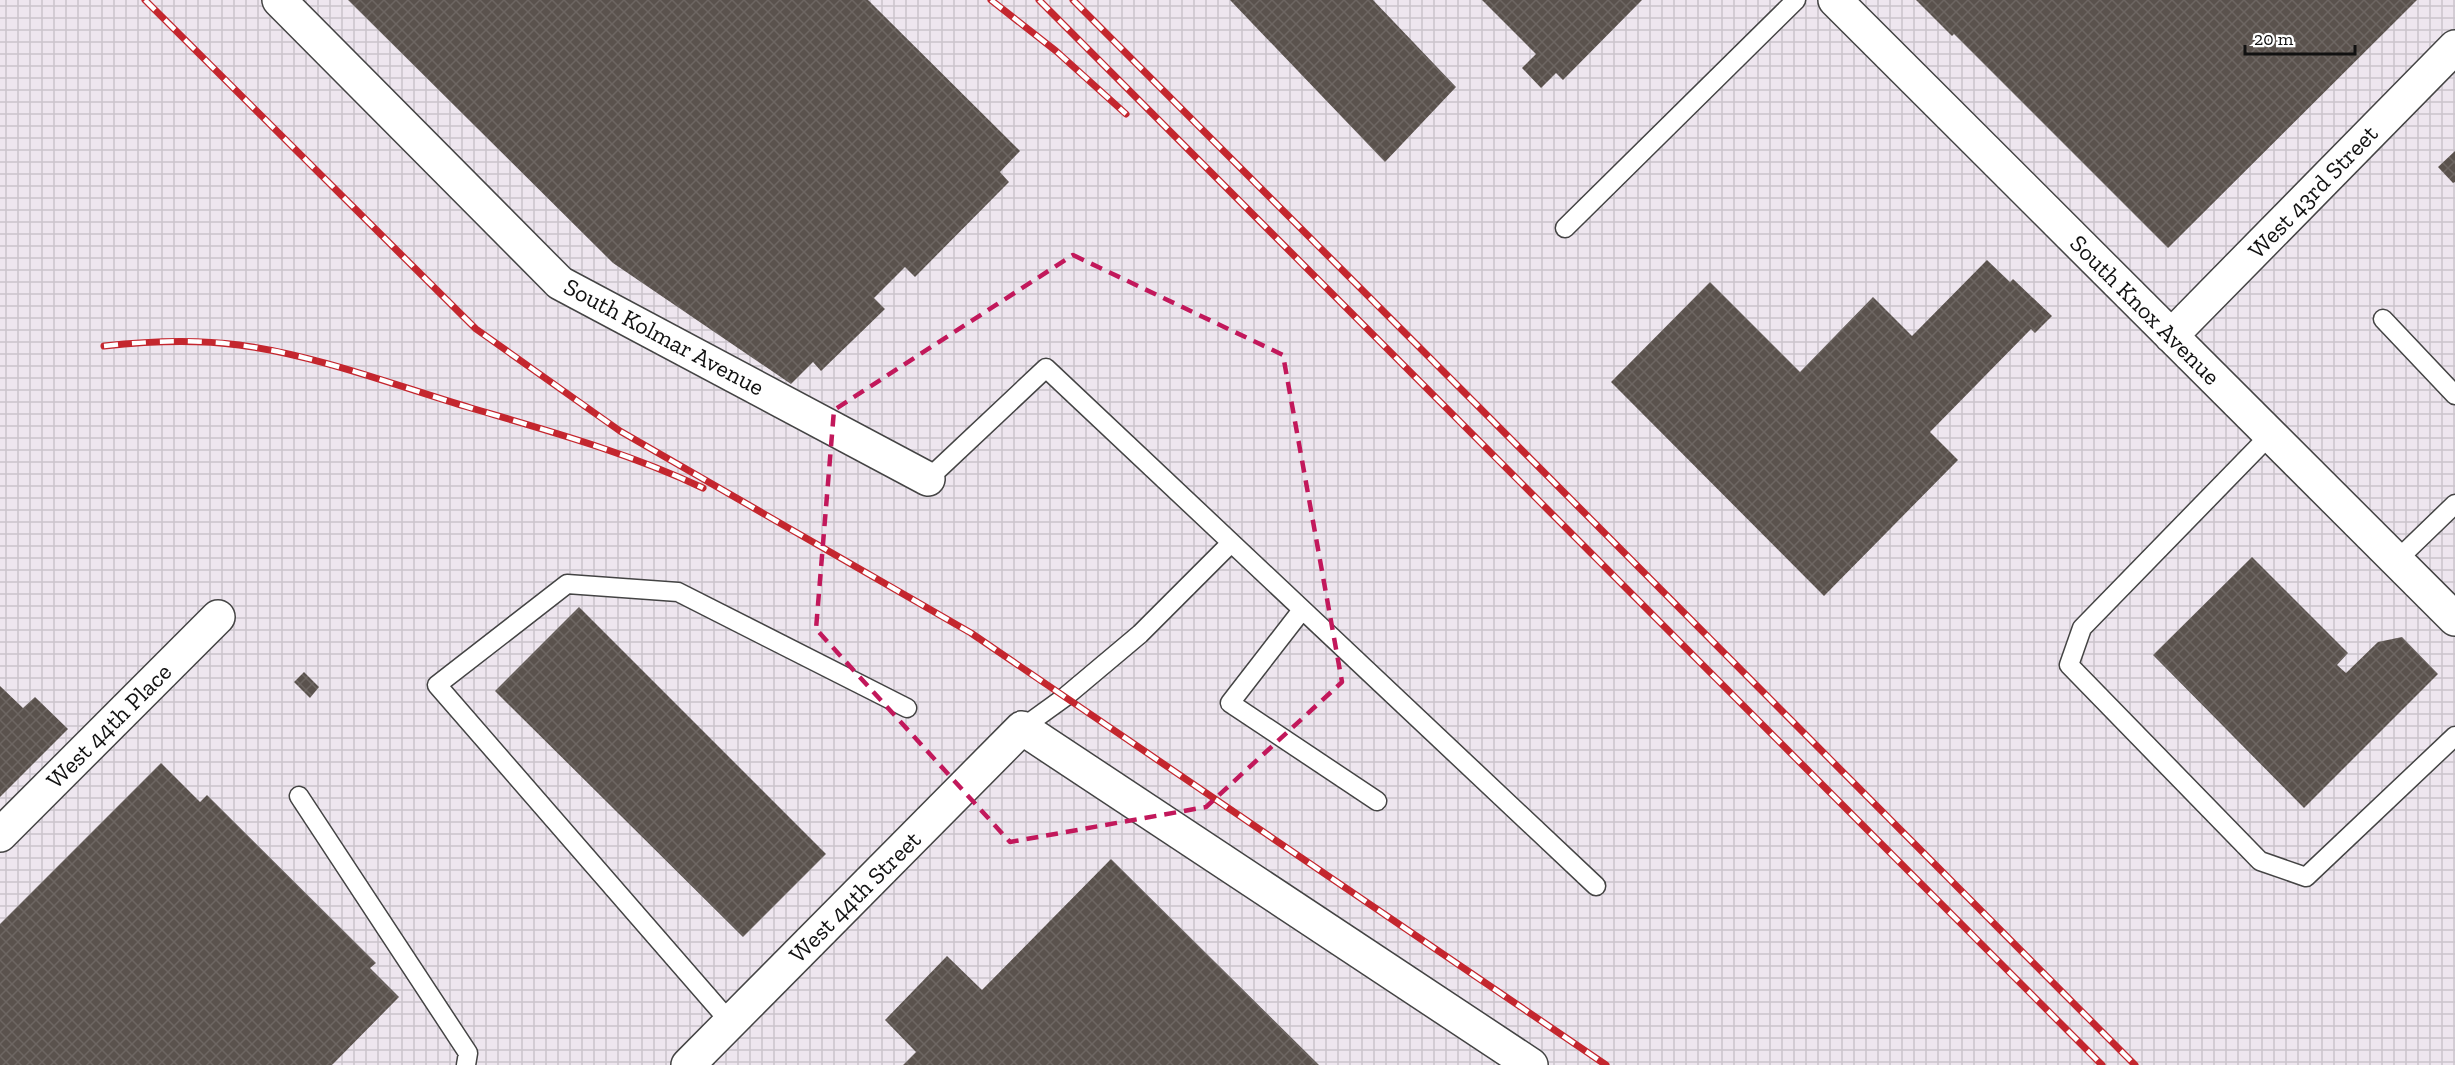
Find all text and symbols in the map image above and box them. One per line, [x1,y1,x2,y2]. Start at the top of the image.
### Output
scale bar [2245,18,2354,56]
text: 20 m [2254,28,2294,50]
street label: West 43rd Street [2242,119,2384,264]
street label: South Knox Avenue [2064,229,2226,391]
street label: South Kolmar Avenue [559,272,769,402]
street label: West 44th Place [40,657,177,794]
street label: West 44th Street [783,825,927,968]

